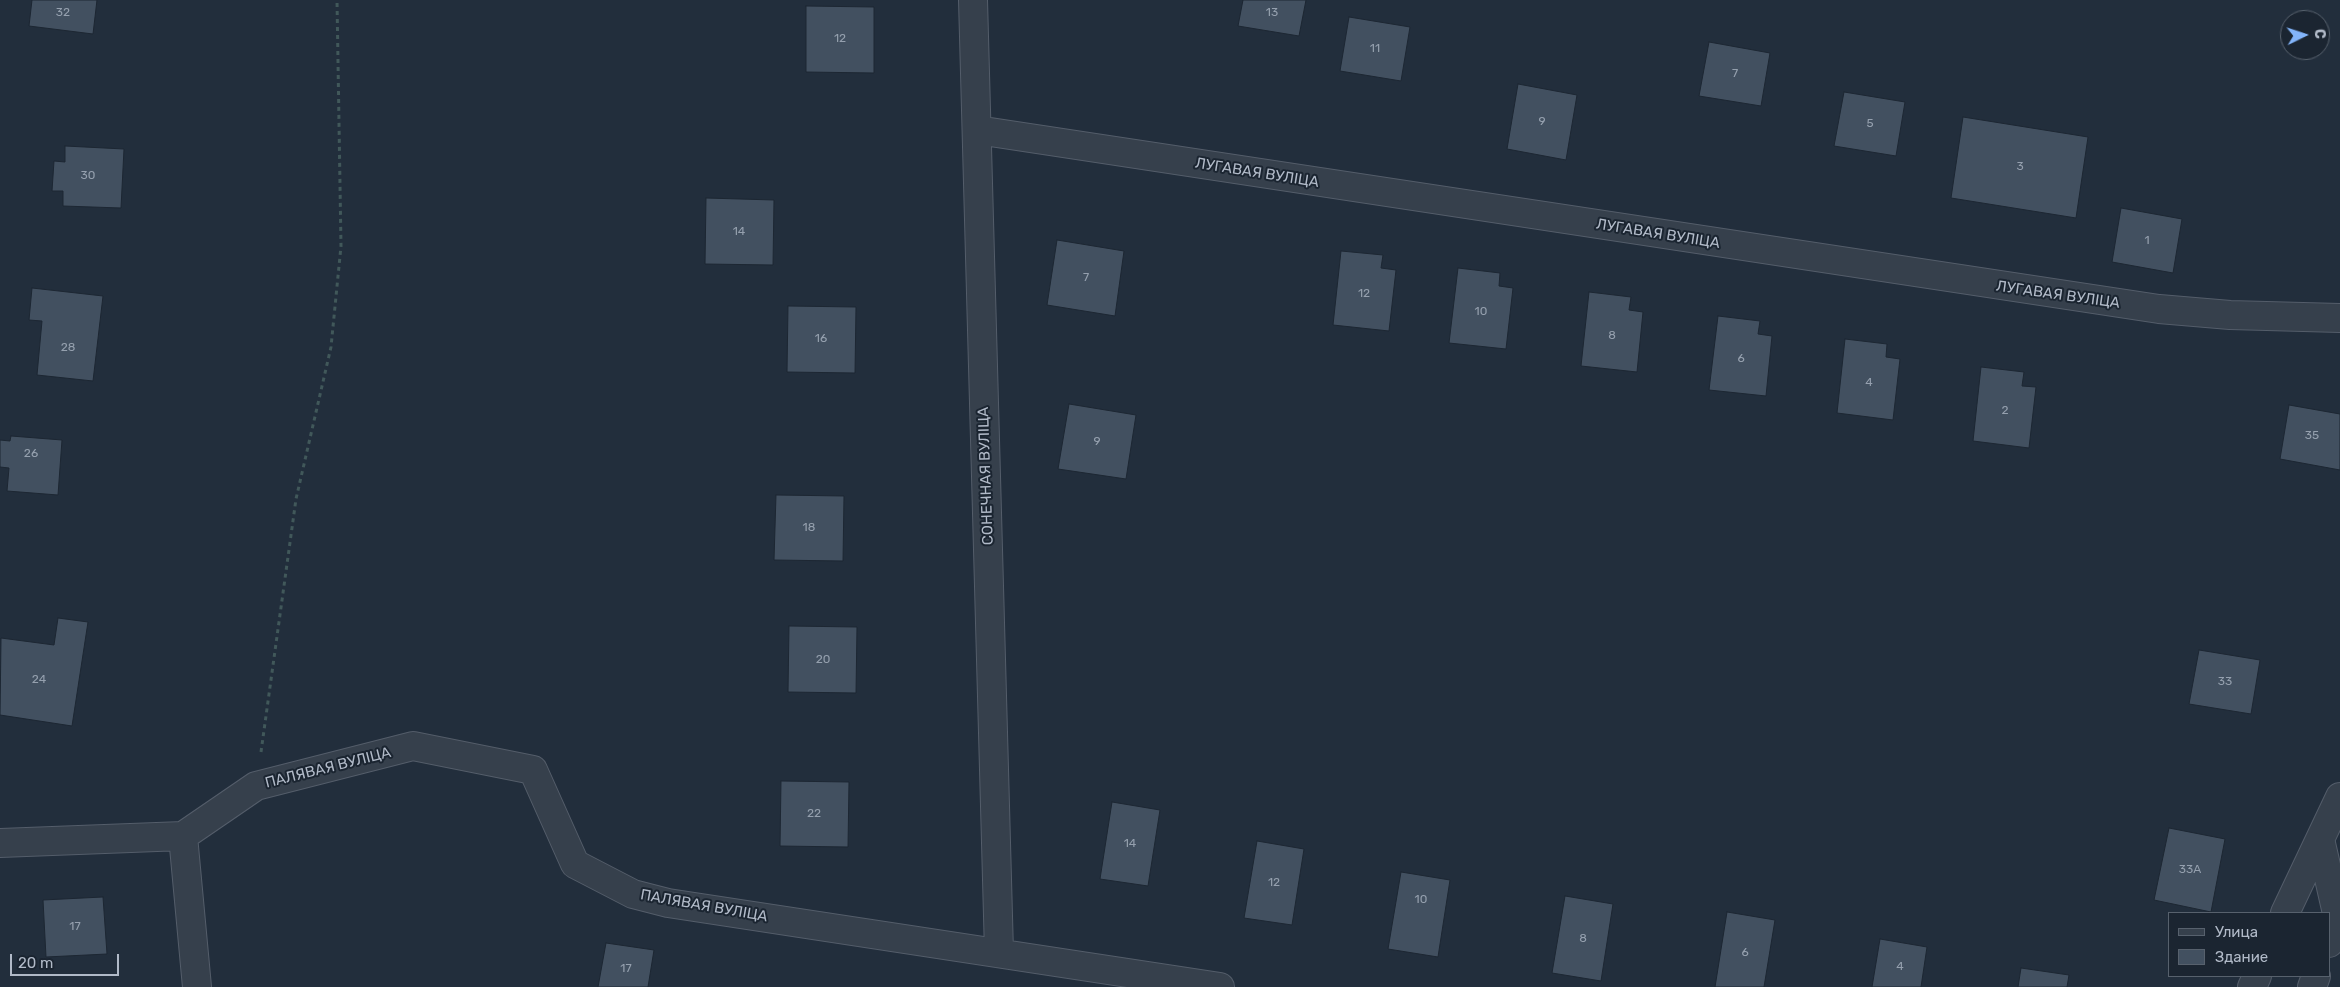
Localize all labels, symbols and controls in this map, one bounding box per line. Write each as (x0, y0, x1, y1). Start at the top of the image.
house number: 32 (56, 6, 70, 20)
house number: 13 (1266, 6, 1278, 20)
north arrow (2280, 10, 2330, 60)
text: С (2311, 28, 2328, 39)
house number: 12 (834, 32, 846, 46)
house number: 11 (1370, 42, 1380, 56)
house number: 7 (1732, 67, 1738, 81)
house number: 9 (1538, 115, 1546, 129)
house number: 5 (1866, 117, 1874, 131)
street label: ЛУГАВАЯ ВУЛІЦА (1194, 154, 1320, 192)
house number: 3 (2016, 160, 2024, 174)
house number: 30 (81, 169, 95, 183)
street label: ЛУГАВАЯ ВУЛІЦА (1595, 215, 1721, 253)
house number: 14 (733, 225, 745, 239)
house number: 1 (2144, 234, 2150, 248)
house number: 7 (1083, 271, 1089, 285)
street label: ЛУГАВАЯ ВУЛІЦА (1995, 277, 2121, 313)
house number: 12 (1358, 287, 1370, 301)
house number: 10 (1475, 305, 1487, 319)
house number: 8 (1608, 329, 1616, 343)
house number: 16 (815, 332, 827, 346)
house number: 28 (61, 341, 75, 355)
house number: 6 (1737, 352, 1745, 366)
house number: 4 (1865, 376, 1873, 390)
house number: 2 (2001, 404, 2009, 418)
street label: СОНЕЧНАЯ ВУЛІЦА (975, 407, 997, 545)
house number: 35 (2305, 429, 2319, 443)
house number: 9 (1093, 435, 1101, 449)
house number: 26 (24, 447, 38, 461)
house number: 18 (803, 521, 815, 535)
house number: 20 (816, 653, 830, 667)
house number: 24 (32, 673, 46, 687)
house number: 33 (2218, 675, 2232, 689)
street label: ПАЛЯВАЯ ВУЛІЦА (263, 744, 393, 792)
house number: 22 (807, 807, 821, 821)
house number: 14 (1124, 837, 1136, 851)
house number: 33А (2179, 863, 2201, 877)
house number: 12 (1268, 876, 1280, 890)
street label: ПАЛЯВАЯ ВУЛІЦА (639, 886, 769, 926)
house number: 10 (1415, 893, 1427, 907)
legend (2168, 912, 2330, 977)
house number: 17 (69, 920, 81, 934)
text: Улица (2215, 923, 2258, 941)
house number: 8 (1579, 932, 1587, 946)
scale bar (12, 944, 121, 976)
house number: 6 (1741, 946, 1749, 960)
text: Здание (2215, 948, 2268, 966)
text: 20 m (18, 954, 53, 972)
house number: 4 (1896, 960, 1904, 974)
house number: 17 (620, 962, 632, 976)

